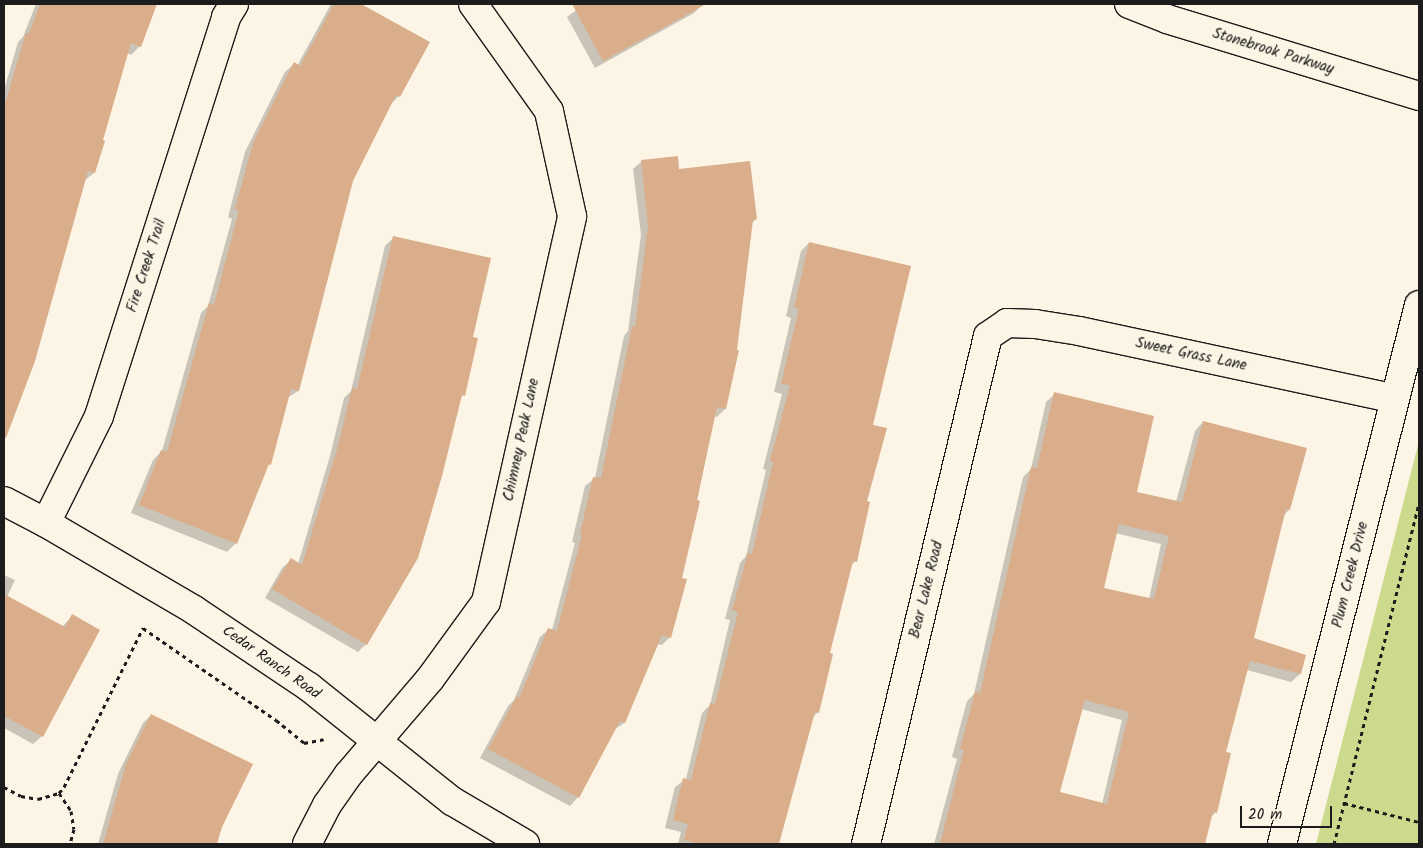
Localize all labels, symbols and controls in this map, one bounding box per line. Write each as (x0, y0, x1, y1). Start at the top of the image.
street label: Stonebrook Parkway (1210, 25, 1336, 79)
street label: Fire Creek Trail (123, 217, 171, 315)
street label: Sweet Grass Lane (1134, 334, 1248, 376)
street label: Chimney Peak Lane (500, 377, 544, 503)
street label: Plum Creek Drive (1329, 520, 1373, 630)
street label: Bear Lake Road (906, 540, 948, 640)
street label: Cedar Ranch Road (218, 622, 324, 704)
scale bar (1243, 796, 1336, 828)
text: 20 m (1248, 803, 1282, 827)

